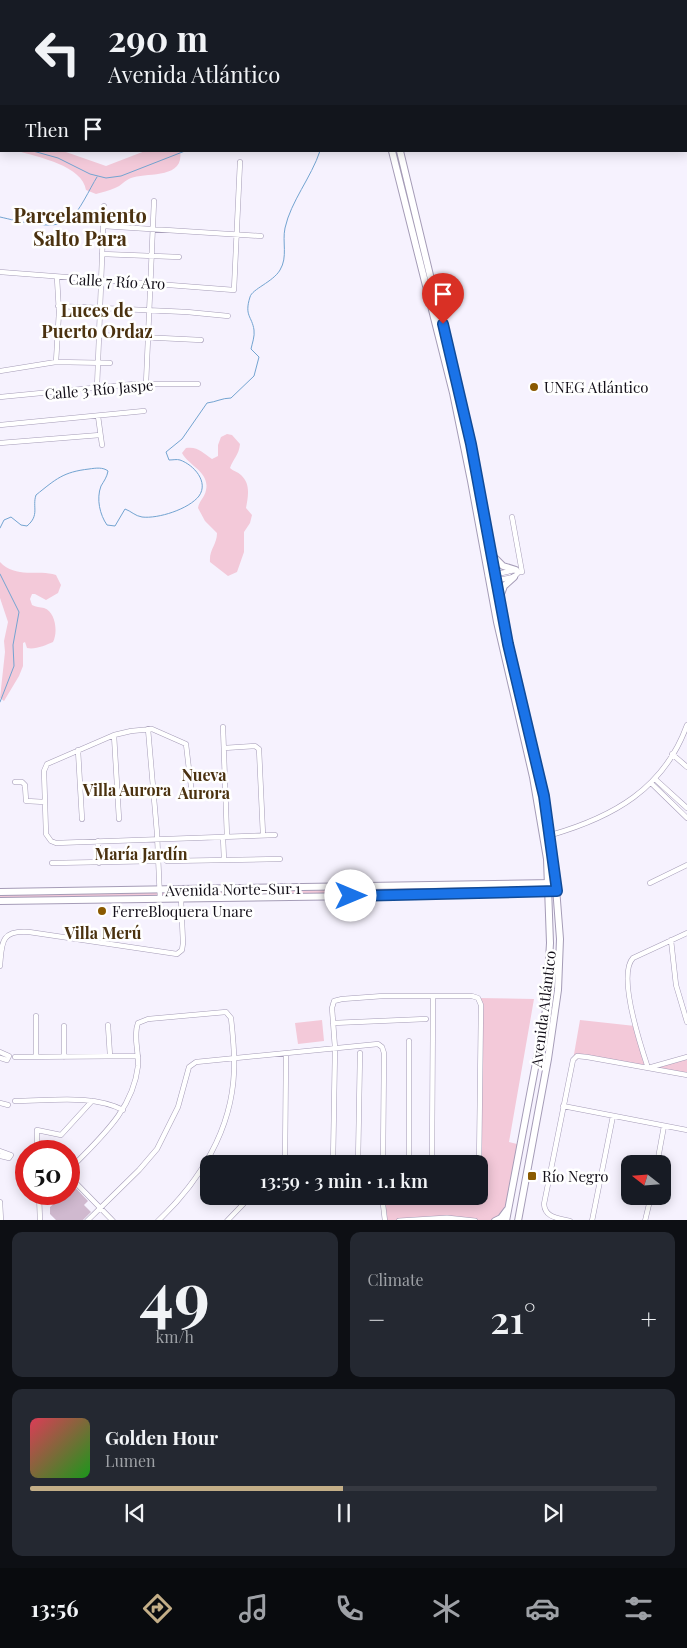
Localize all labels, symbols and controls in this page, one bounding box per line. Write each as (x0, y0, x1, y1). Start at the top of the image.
text: 290 m (108, 14, 208, 61)
icon: left (25, 20, 90, 85)
text: Avenida Atlántico (108, 59, 280, 89)
icon: arrive (79, 115, 107, 143)
text: Then (25, 116, 69, 142)
district label: Parcelamiento Salto Para (13, 201, 147, 251)
street label: Calle 7 Río Aro (68, 268, 166, 294)
pin (422, 273, 464, 324)
icon: arrive (429, 280, 457, 308)
district label: Luces de Puerto Ordaz (41, 298, 153, 343)
street label: Calle 3 Río Jaspe (44, 374, 154, 404)
place label: UNEG Atlántico (544, 377, 648, 397)
marker: UNEG Atlántico (528, 381, 540, 393)
district label: Nueva Aurora (177, 764, 231, 803)
district label: Villa Aurora (82, 779, 172, 800)
district label: María Jardín (95, 843, 188, 864)
position arrow (324, 869, 376, 921)
street label: Avenida Norte-Sur 1 (164, 878, 301, 900)
place label: FerreBloquera Unare (112, 901, 253, 921)
marker: FerreBloquera Unare (96, 905, 108, 917)
district label: Villa Merú (64, 922, 142, 943)
street label: Avenida Atlántico (526, 949, 560, 1070)
speed limit sign: 50 (15, 1140, 80, 1205)
north arrow (621, 1155, 671, 1205)
map controls (621, 1155, 671, 1205)
place label: Río Negro (542, 1166, 609, 1186)
text: 13:59 · 3 min · 1.1 km (260, 1167, 428, 1193)
marker: Río Negro (526, 1170, 538, 1182)
text: 49 (140, 1250, 210, 1336)
text: Climate (368, 1269, 424, 1290)
text: 21° (490, 1293, 536, 1344)
text: − (368, 1300, 386, 1337)
text: + (641, 1300, 657, 1337)
text: km/h (156, 1326, 194, 1347)
text: Golden Hour (105, 1424, 218, 1450)
text: Lumen (105, 1450, 156, 1471)
icon: previous (121, 1499, 149, 1527)
icon: pause (330, 1499, 358, 1527)
icon: next (539, 1499, 567, 1527)
icon: directions (140, 1591, 175, 1626)
icon: music (236, 1591, 271, 1626)
icon: phone (332, 1591, 367, 1626)
icon: climate (429, 1591, 464, 1626)
icon: car (525, 1591, 560, 1626)
icon: filters (621, 1591, 656, 1626)
text: 13:56 (31, 1593, 78, 1623)

